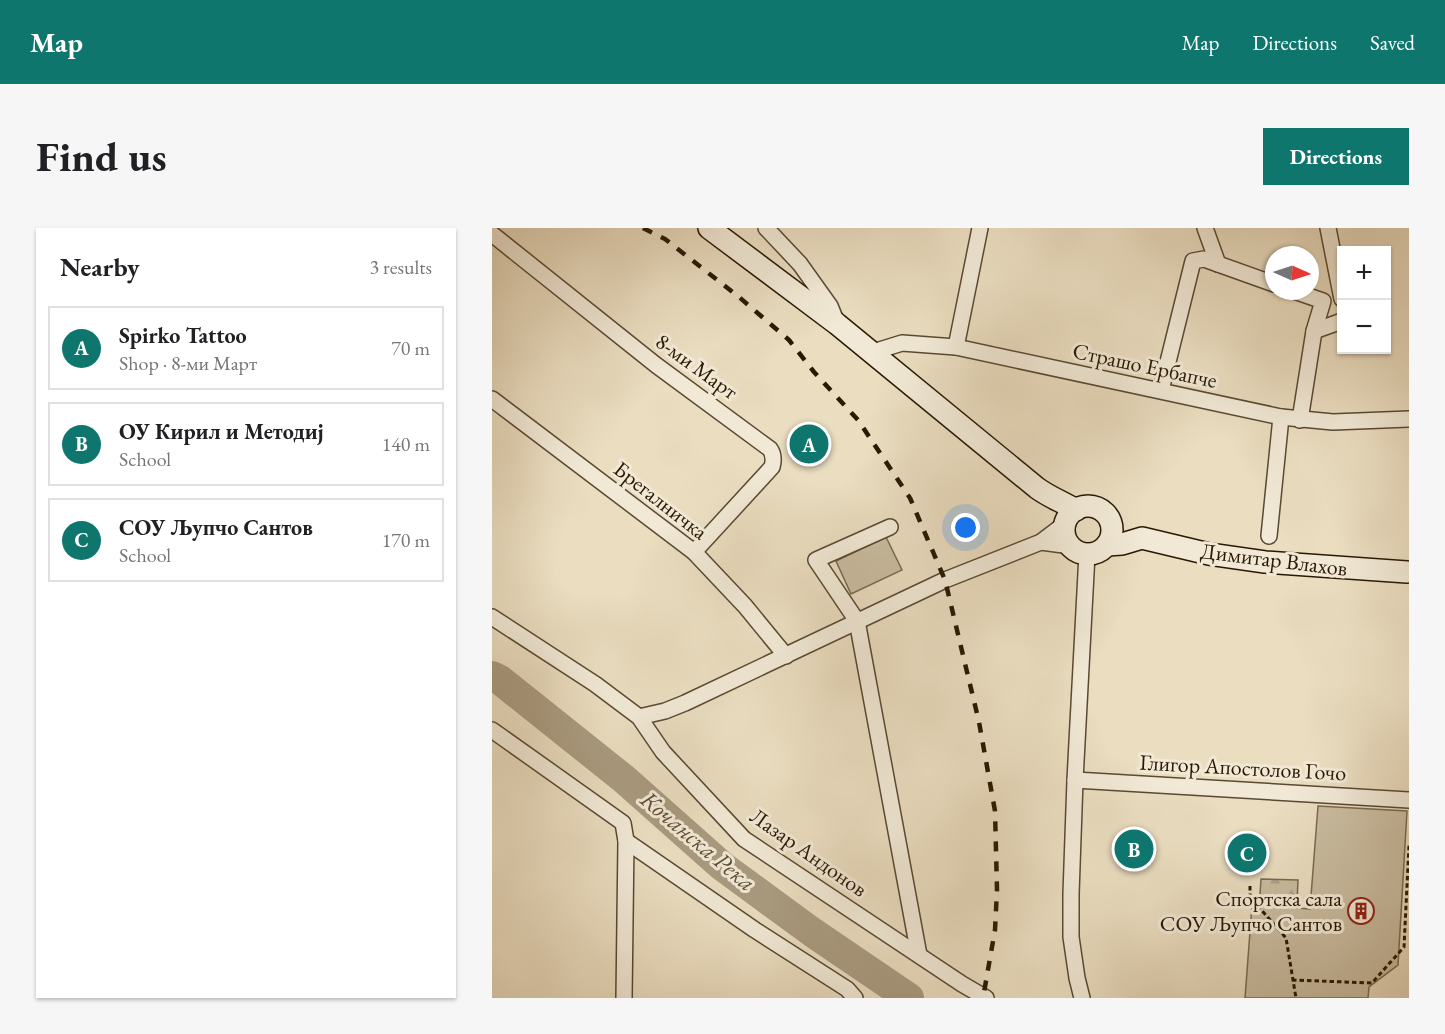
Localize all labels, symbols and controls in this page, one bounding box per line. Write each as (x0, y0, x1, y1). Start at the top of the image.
text: Map (30, 24, 83, 60)
text: Map (1182, 29, 1219, 56)
text: Directions (1252, 29, 1337, 56)
text: Saved (1370, 29, 1415, 56)
button: Directions (1263, 128, 1409, 185)
text: Find us (36, 129, 167, 184)
north arrow (1265, 246, 1319, 300)
map controls (1337, 246, 1391, 354)
button: + (1337, 246, 1391, 300)
text: Nearby (60, 250, 140, 284)
text: 3 results (369, 254, 432, 280)
button: − (1337, 300, 1391, 354)
text: Spirko Tattoo (119, 321, 247, 350)
street label: 8-ми Март (650, 327, 744, 406)
text: A (74, 335, 89, 361)
text: 70 m (391, 335, 430, 361)
street label: Страшо Ербапче (1070, 336, 1220, 395)
text: Shop · 8-ми Март (119, 350, 257, 376)
text: ОУ Кирил и Методиј (119, 417, 324, 446)
pin: A (790, 422, 828, 466)
text: B (75, 431, 88, 457)
text: 140 m (382, 431, 430, 457)
text: School (119, 446, 171, 472)
street label: Брегалничка (608, 455, 714, 546)
text: СОУ Љупчо Сантов (119, 513, 313, 542)
your location (951, 513, 980, 542)
text: C (74, 527, 89, 553)
text: 170 m (382, 527, 430, 553)
street label: Димитар Влахов (1199, 536, 1349, 583)
text: School (119, 542, 171, 568)
street label: Глигор Апостолов Гочо (1139, 748, 1347, 787)
water label: Кочанска Река (634, 783, 762, 898)
street label: Лазар Андонов (745, 801, 873, 903)
pin: B (1114, 826, 1154, 872)
pin: C (1228, 830, 1266, 876)
place label: Спортска сала СОУ Љупчо Сантов (1160, 884, 1342, 938)
building icon: Спортска сала СОУ Љупчо Сантов (1346, 896, 1376, 926)

